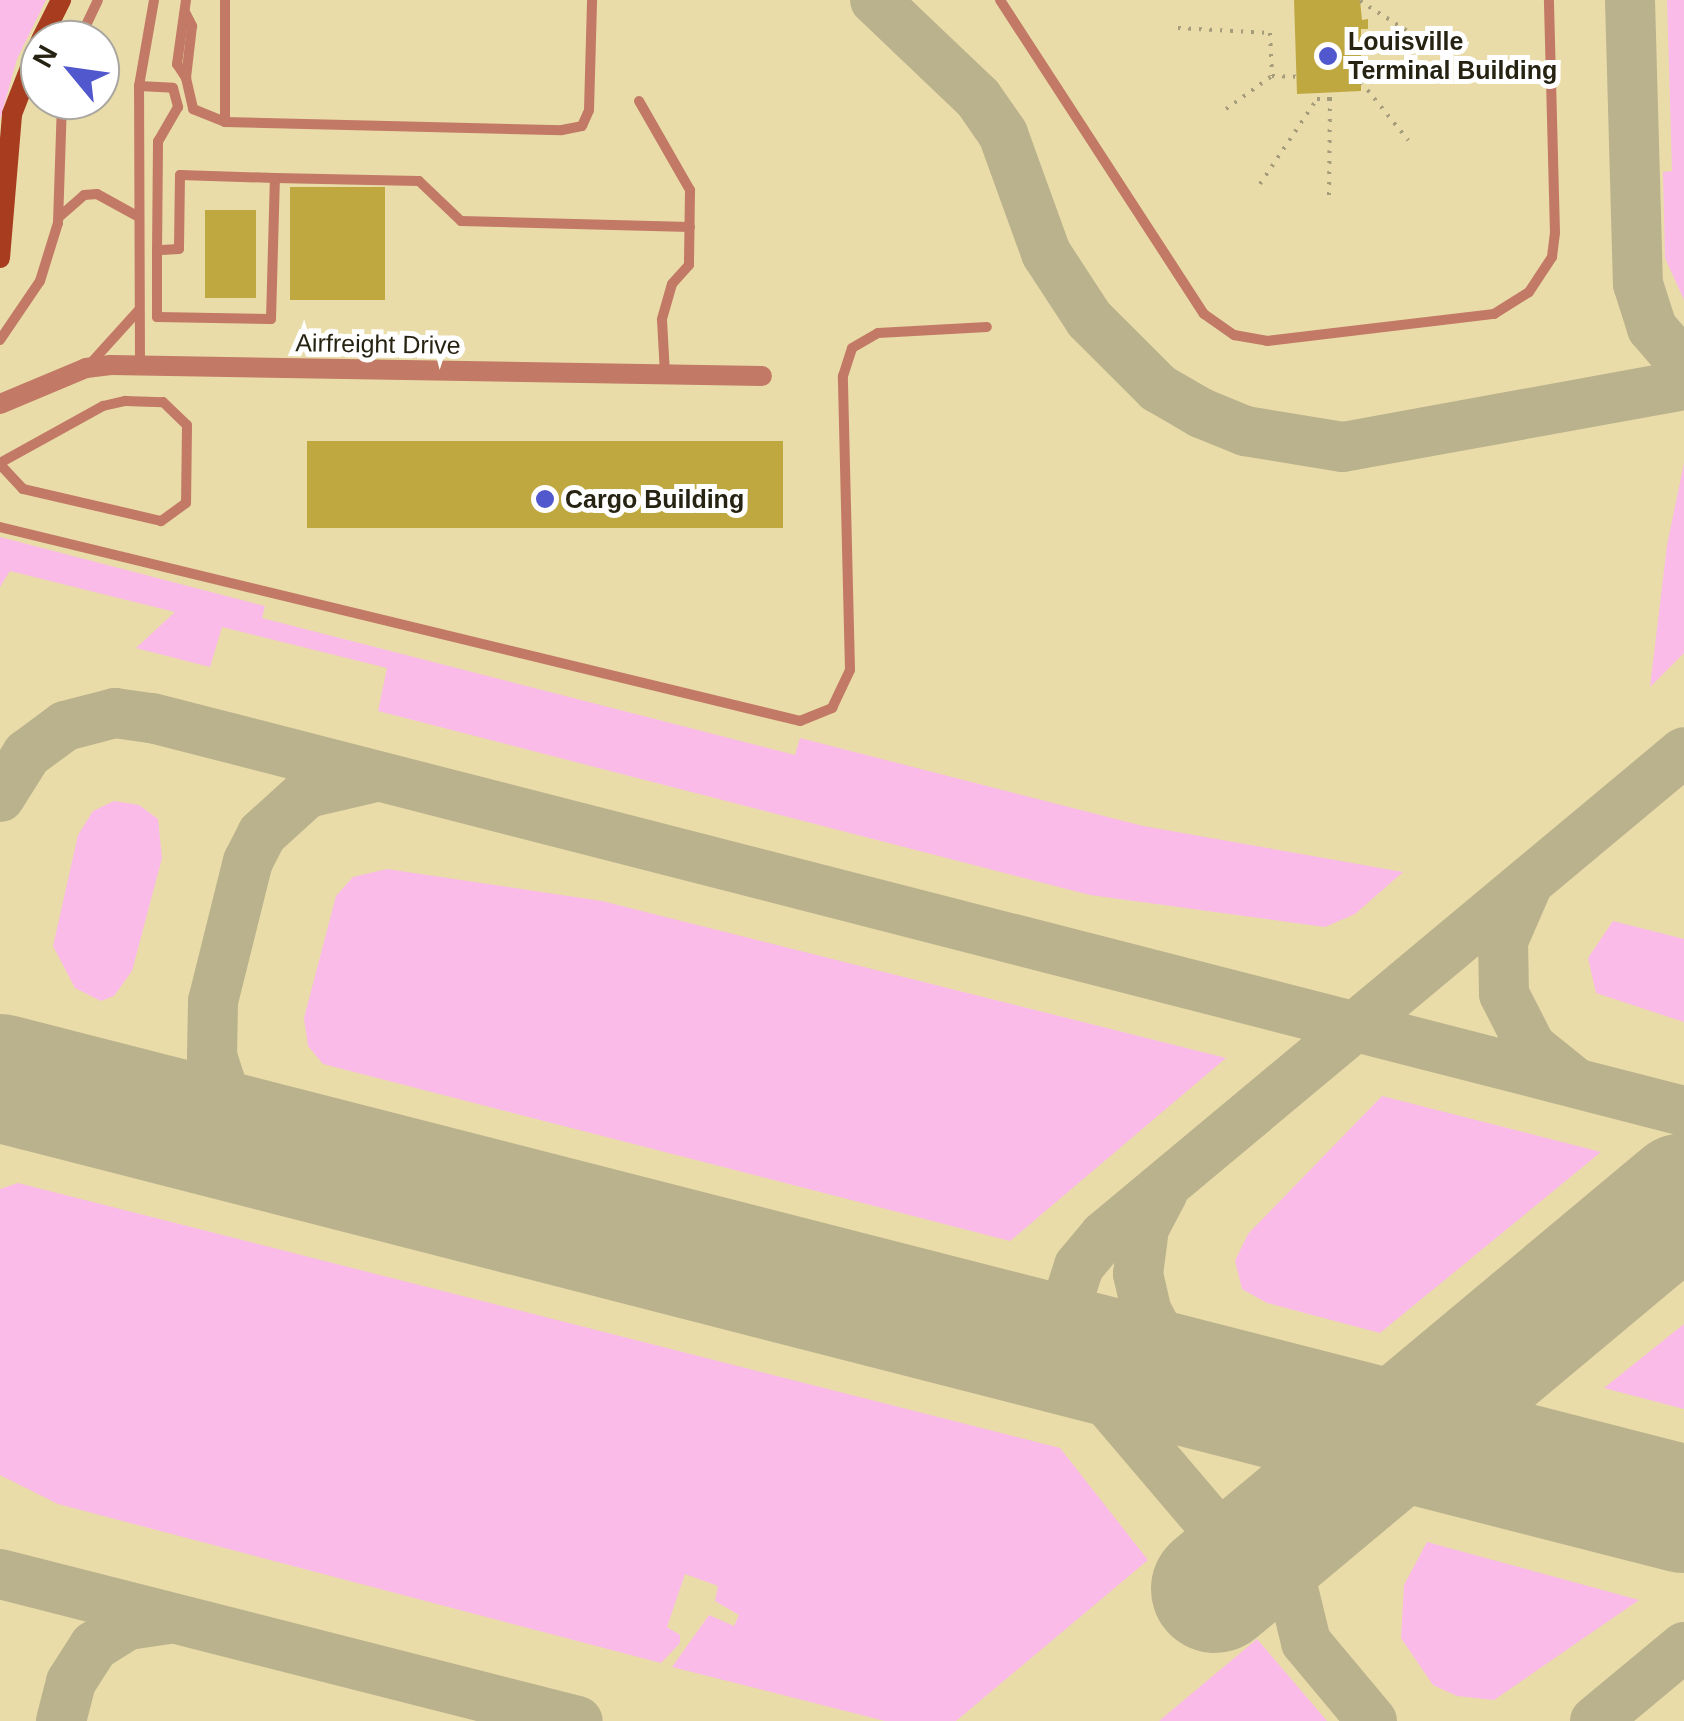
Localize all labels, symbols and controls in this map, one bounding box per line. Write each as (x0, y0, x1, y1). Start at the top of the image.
north arrow (20, 20, 120, 120)
place label: Louisville Terminal Building (1348, 27, 1557, 86)
text: N (27, 40, 64, 73)
marker: Louisville Terminal Building (1317, 45, 1339, 67)
street label: Airfreight Drive (295, 328, 461, 360)
place label: Cargo Building (565, 484, 744, 514)
marker: Cargo Building (534, 488, 556, 510)

